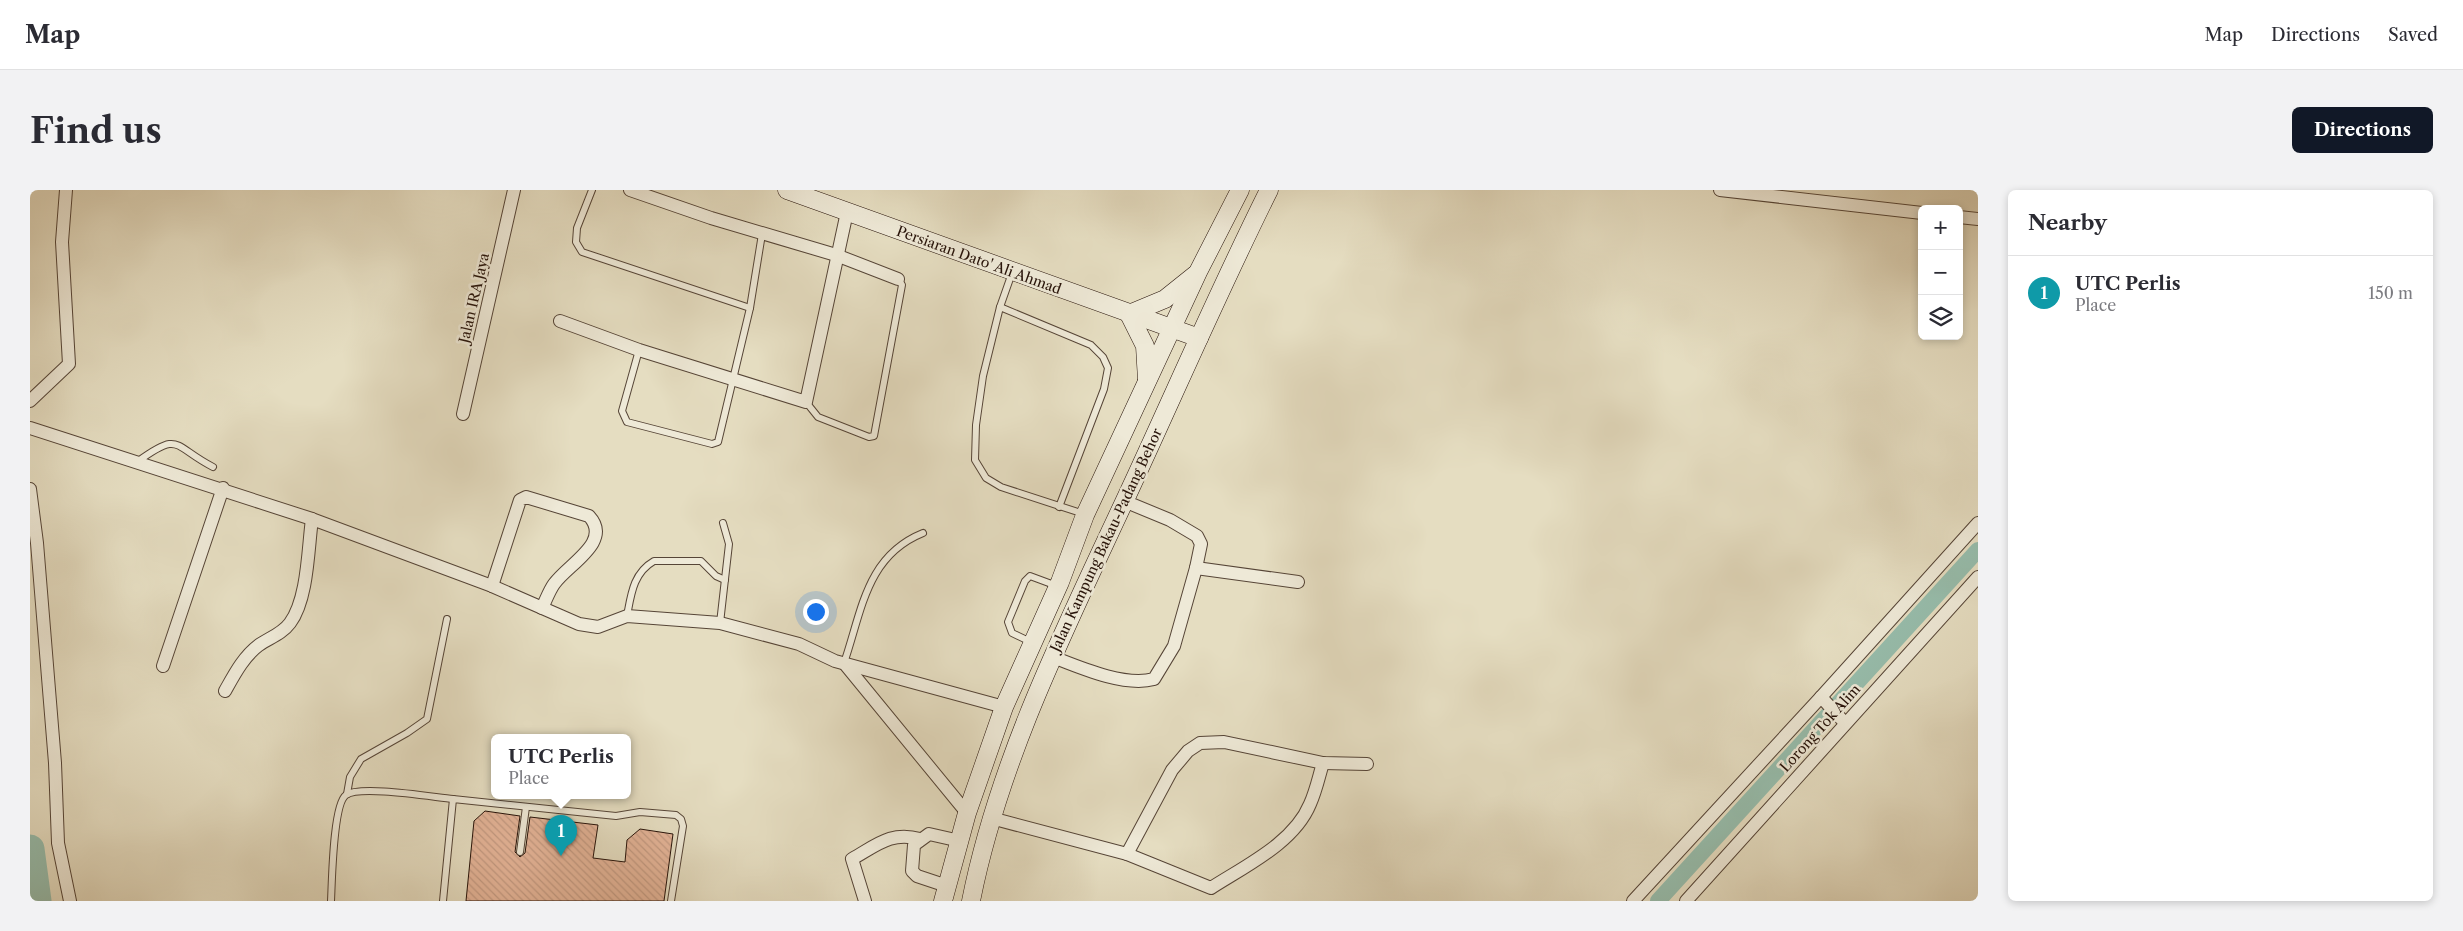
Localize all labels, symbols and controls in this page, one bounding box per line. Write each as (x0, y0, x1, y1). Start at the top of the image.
text: Map (25, 20, 80, 49)
text: Map (2204, 24, 2243, 46)
text: Directions (2271, 24, 2360, 46)
text: Saved (2388, 24, 2438, 46)
button: Directions (2292, 107, 2433, 153)
text: Find us (30, 109, 162, 152)
map controls (1918, 205, 1963, 340)
button: + (1918, 205, 1963, 250)
text: Nearby (2028, 210, 2107, 235)
street label: Persiaran Dato' Ali Ahmad (894, 222, 1064, 298)
button: − (1918, 250, 1963, 295)
street label: Jalan IRA Jaya (454, 251, 493, 347)
text: UTC Perlis (2075, 272, 2181, 295)
text: 1 (2040, 283, 2048, 303)
text: 150 m (2368, 283, 2413, 303)
button: layers (1918, 295, 1963, 340)
text: Place (2075, 295, 2116, 315)
street label: Jalan Kampung Bakau-Padang Behor (1045, 425, 1166, 657)
your location (803, 599, 829, 625)
street label: Lorong Tok Alim (1776, 680, 1864, 776)
popup (491, 734, 631, 799)
text: UTC Perlis (508, 745, 614, 768)
text: Place (508, 768, 549, 788)
pin: 1 (545, 815, 577, 856)

